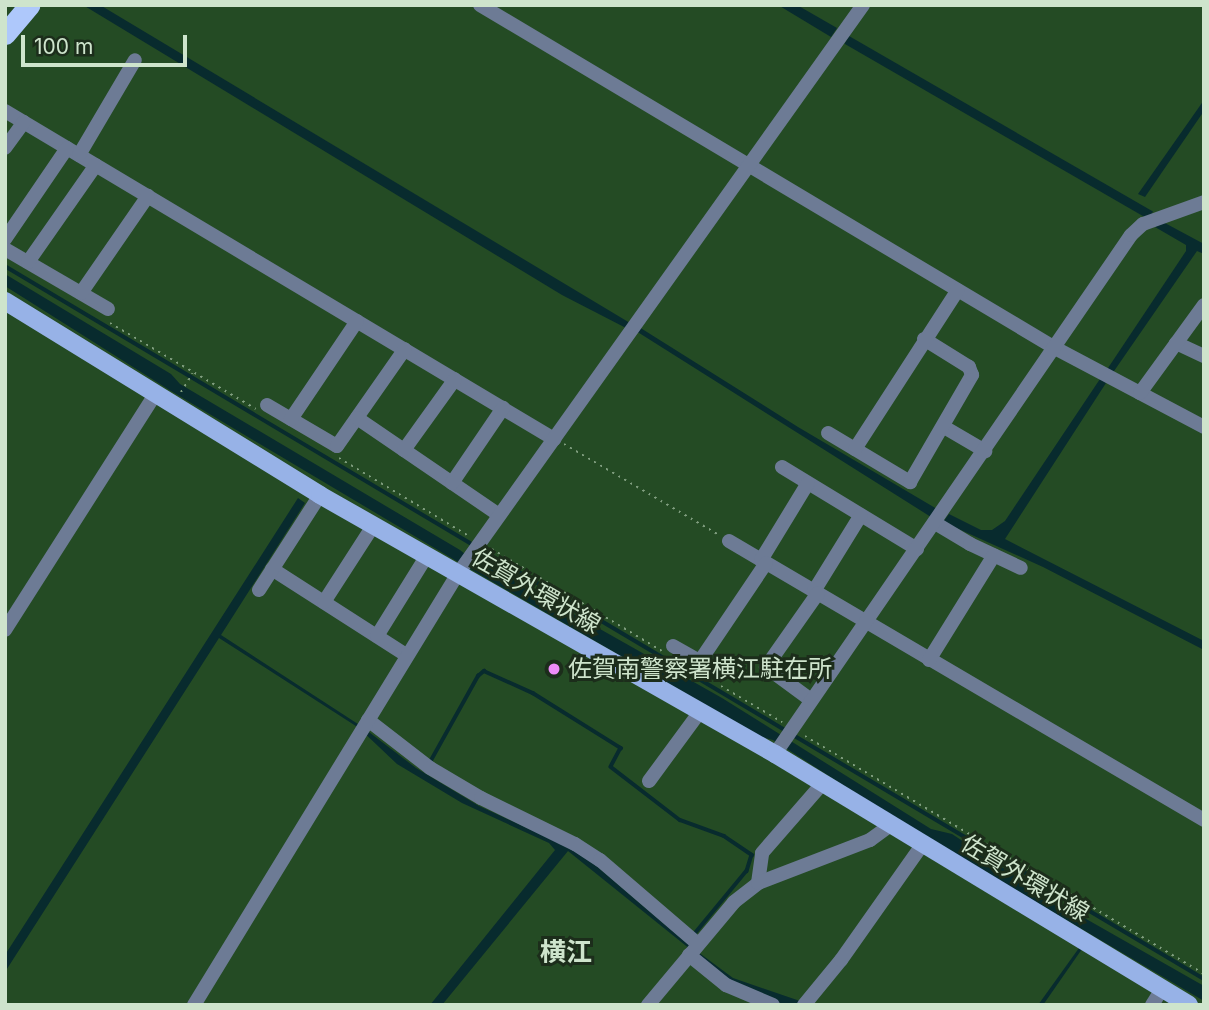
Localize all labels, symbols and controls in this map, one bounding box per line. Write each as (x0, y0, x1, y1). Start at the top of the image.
scale bar (24, 21, 191, 65)
text: 100 m (34, 34, 93, 59)
street label: 佐賀外環状線 (466, 543, 606, 639)
place label: 佐賀南警察署横江駐在所 (568, 655, 832, 683)
marker: 佐賀南警察署横江駐在所 (546, 661, 562, 677)
street label: 佐賀外環状線 (956, 829, 1094, 927)
district label: 横江 (540, 936, 592, 968)

